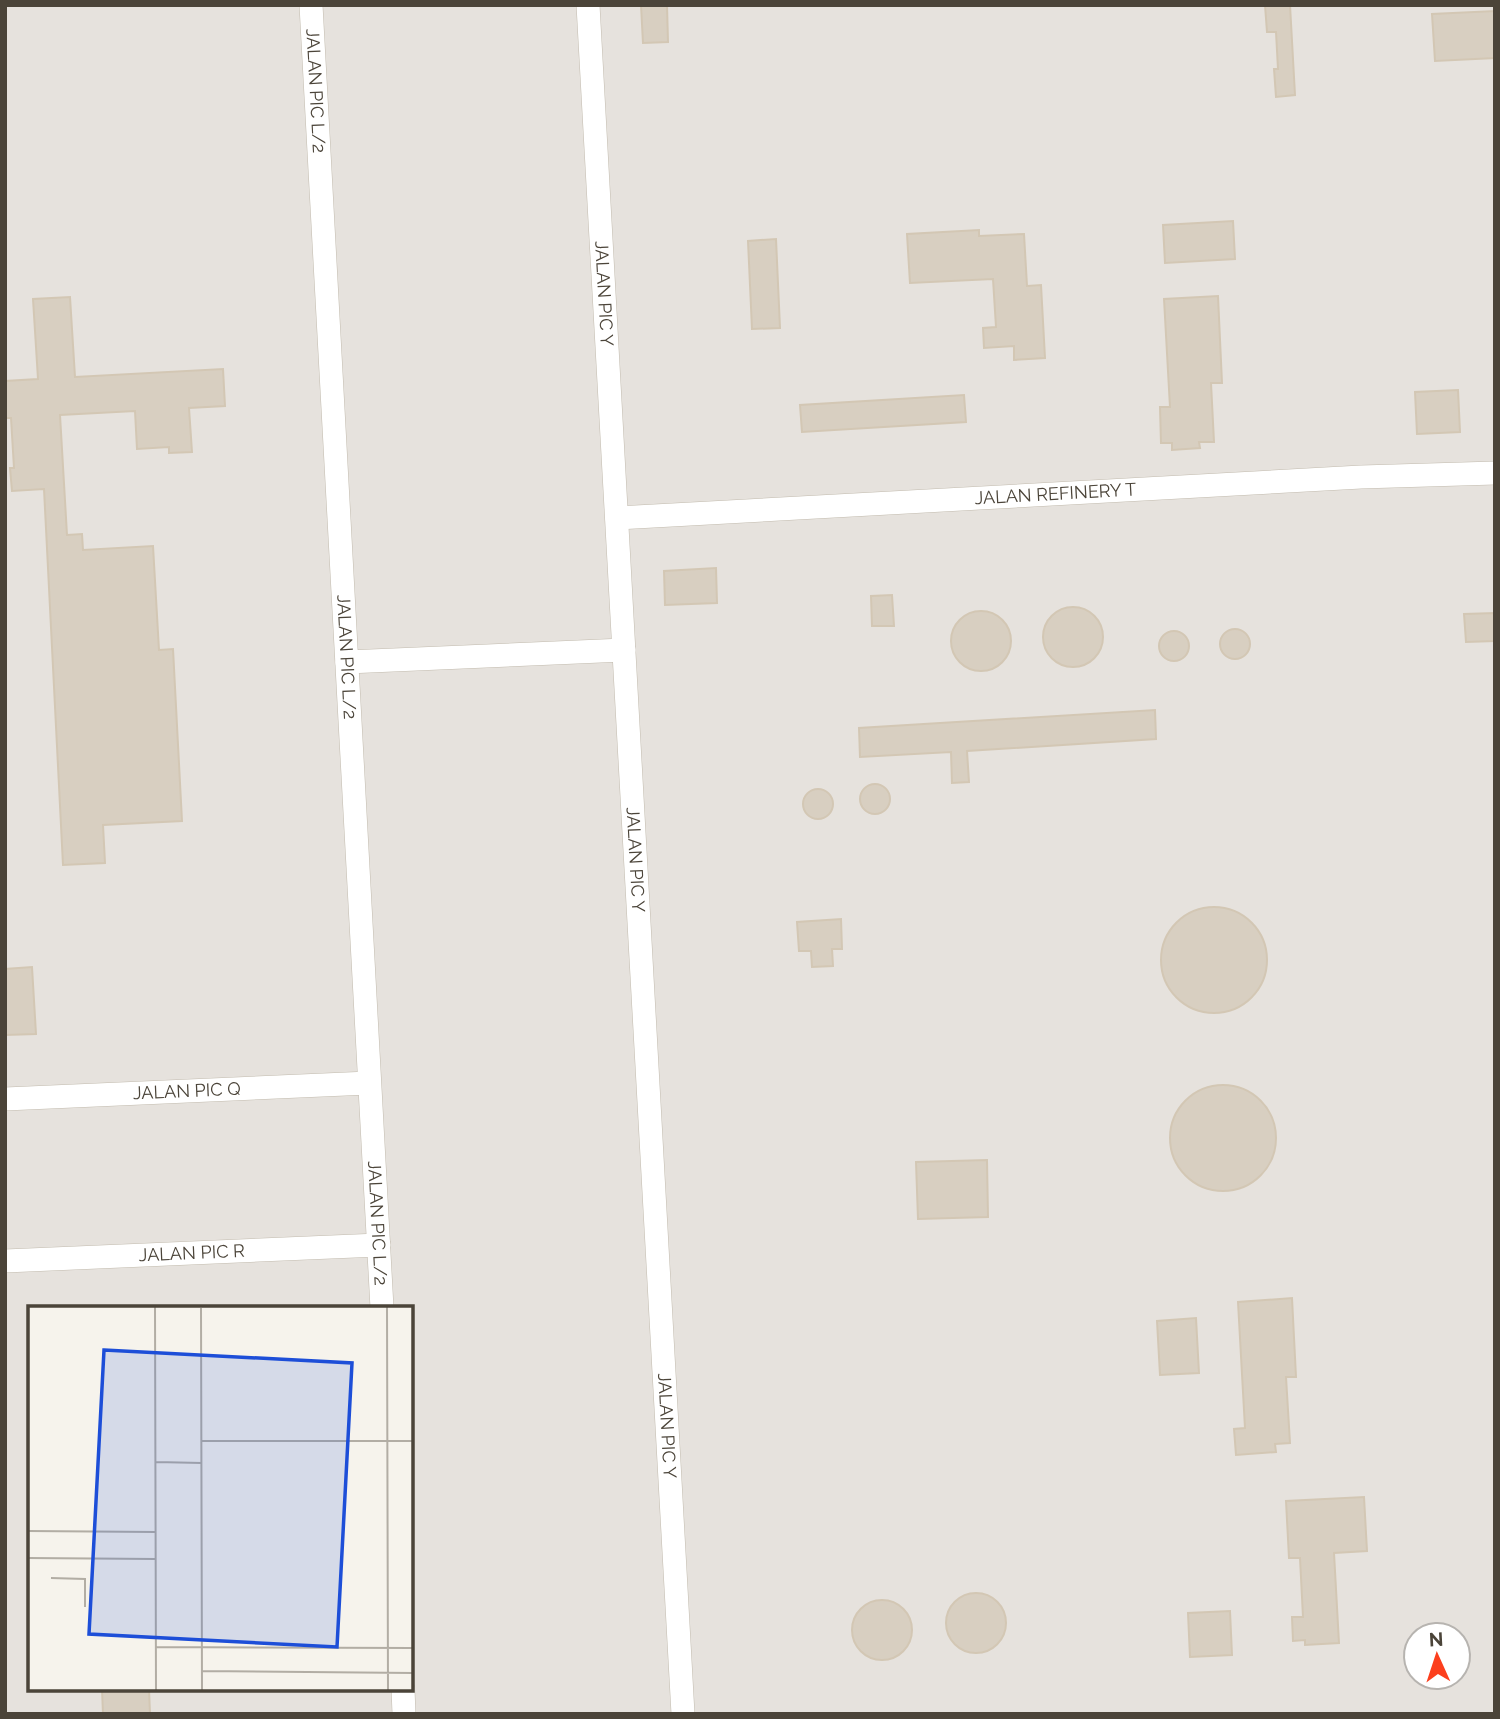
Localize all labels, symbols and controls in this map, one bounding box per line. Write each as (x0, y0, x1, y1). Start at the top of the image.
street label: JALAN PIC L/2 (302, 28, 330, 154)
street label: JALAN PIC Y (591, 240, 618, 347)
street label: JALAN REFINERY T (974, 478, 1137, 508)
street label: JALAN PIC L/2 (333, 594, 361, 720)
street label: JALAN PIC Y (623, 806, 649, 913)
street label: JALAN PIC Q (132, 1078, 241, 1103)
street label: JALAN PIC L/2 (364, 1160, 392, 1286)
street label: JALAN PIC R (138, 1240, 245, 1265)
inset map (28, 1306, 413, 1691)
street label: JALAN PIC Y (654, 1373, 681, 1479)
north arrow (1402, 1621, 1472, 1691)
text: N (1428, 1628, 1444, 1650)

